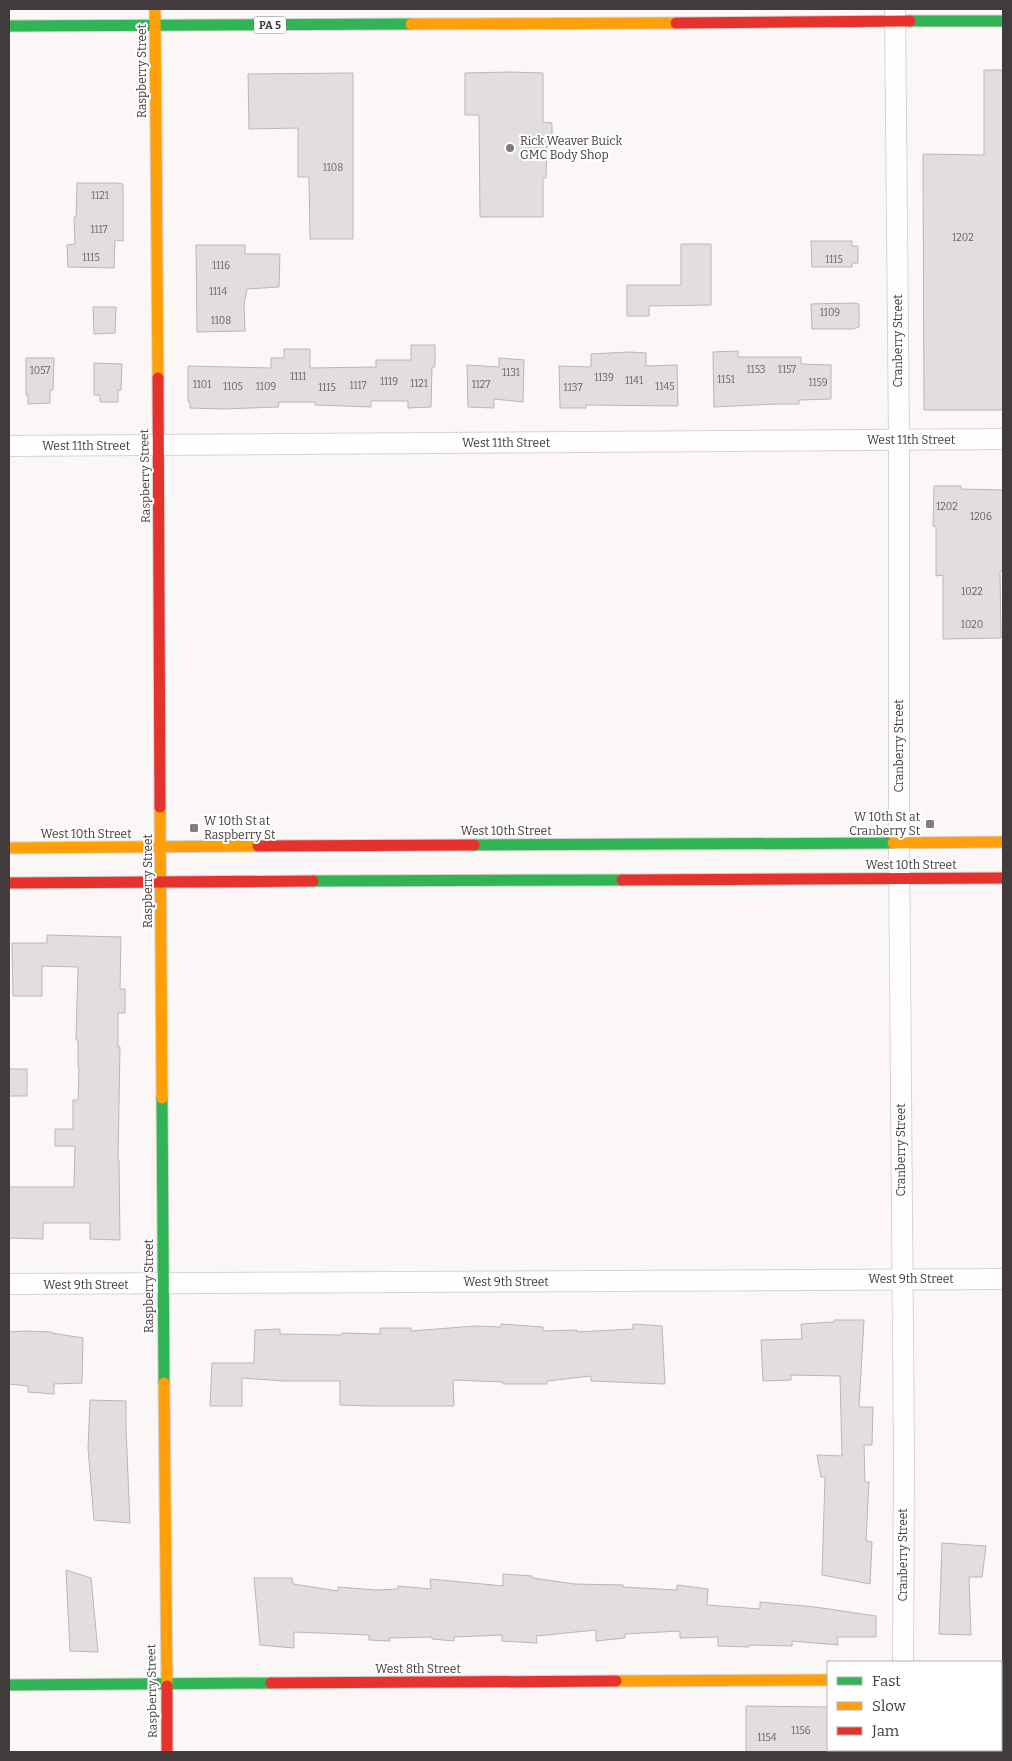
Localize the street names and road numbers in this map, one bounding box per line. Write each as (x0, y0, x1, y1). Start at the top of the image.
road number: PA 5 (254, 16, 286, 34)
street label: Raspberry Street (135, 23, 149, 118)
street label: Cranberry Street (891, 294, 905, 388)
street label: Raspberry Street (137, 428, 153, 523)
street label: West 11th Street (867, 433, 956, 447)
street label: West 11th Street (462, 436, 551, 450)
street label: West 11th Street (42, 439, 131, 453)
street label: Cranberry Street (892, 699, 906, 793)
street label: West 10th Street (461, 824, 552, 838)
street label: West 10th Street (41, 827, 132, 841)
street label: Raspberry Street (141, 833, 155, 928)
street label: West 10th Street (866, 858, 957, 872)
street label: Cranberry Street (894, 1103, 908, 1197)
street label: Raspberry Street (142, 1238, 156, 1333)
street label: West 9th Street (868, 1272, 954, 1286)
street label: West 9th Street (463, 1275, 549, 1289)
street label: West 9th Street (43, 1278, 129, 1292)
street label: Cranberry Street (896, 1508, 910, 1602)
street label: Raspberry Street (144, 1643, 160, 1738)
street label: West 8th Street (375, 1662, 461, 1676)

